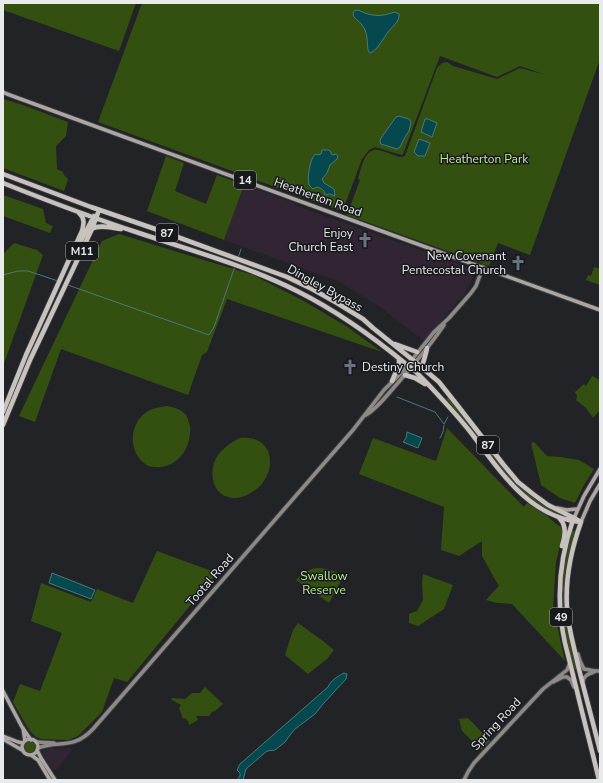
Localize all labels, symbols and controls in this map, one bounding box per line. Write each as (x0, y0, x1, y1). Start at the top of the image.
park label: Heatherton Park (440, 151, 529, 167)
road number: 14 (234, 171, 256, 189)
street label: Heatherton Road (272, 174, 364, 220)
road number: 87 (156, 224, 178, 242)
place label: Enjoy Church East (289, 225, 354, 255)
church icon: Enjoy Church East (356, 231, 374, 249)
road number: M11 (66, 242, 98, 260)
place label: New Covenant Pentecostal Church (402, 248, 507, 278)
church icon: New Covenant Pentecostal Church (509, 254, 527, 272)
street label: Dingley Bypass (284, 261, 366, 315)
church icon: Destiny Church (341, 358, 359, 376)
place label: Destiny Church (362, 359, 444, 375)
road number: 87 (477, 436, 499, 454)
street label: Tootal Road (183, 550, 237, 610)
park label: Swallow Reserve (300, 568, 348, 598)
road number: 49 (550, 608, 572, 626)
street label: Spring Road (468, 694, 524, 754)

